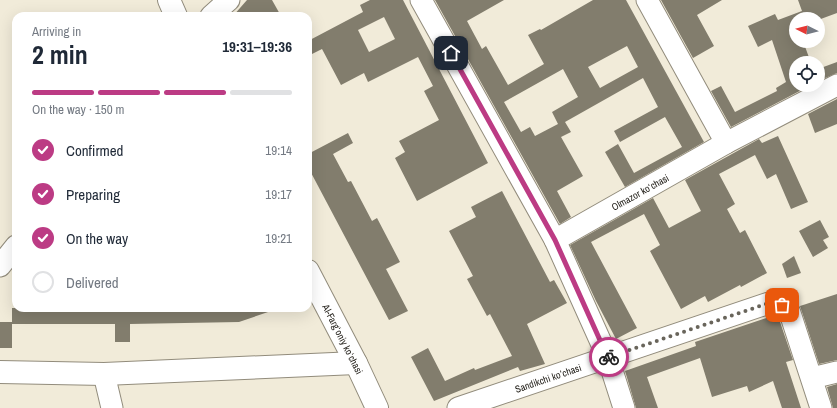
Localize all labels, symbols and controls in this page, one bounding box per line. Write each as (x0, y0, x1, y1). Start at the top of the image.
north arrow (789, 12, 825, 48)
map controls (789, 12, 825, 92)
text: Arriving in (32, 23, 81, 40)
text: 19:31–19:36 (222, 36, 292, 57)
pin (434, 36, 468, 70)
text: 2 min (32, 37, 88, 72)
icon: home (440, 42, 462, 64)
button: locate (789, 56, 825, 92)
text: On the way · 150 m (32, 101, 124, 118)
icon: check (32, 139, 54, 161)
text: Confirmed (66, 140, 123, 161)
text: 19:14 (265, 142, 292, 159)
street label: Olmazor koʻchasi (609, 171, 671, 214)
icon: check (32, 183, 54, 205)
text: Preparing (66, 184, 120, 205)
text: 19:17 (265, 186, 292, 203)
icon: check (32, 227, 54, 249)
text: On the way (66, 228, 128, 249)
text: 19:21 (265, 230, 292, 247)
text: Delivered (66, 272, 119, 293)
pin (765, 288, 799, 322)
icon: bag (771, 294, 793, 316)
street label: Al-Fargʻoniy koʻchasi (319, 301, 366, 376)
courier (589, 337, 629, 377)
icon: bike (598, 346, 620, 368)
street label: Sandikchi koʻchasi (513, 361, 583, 396)

